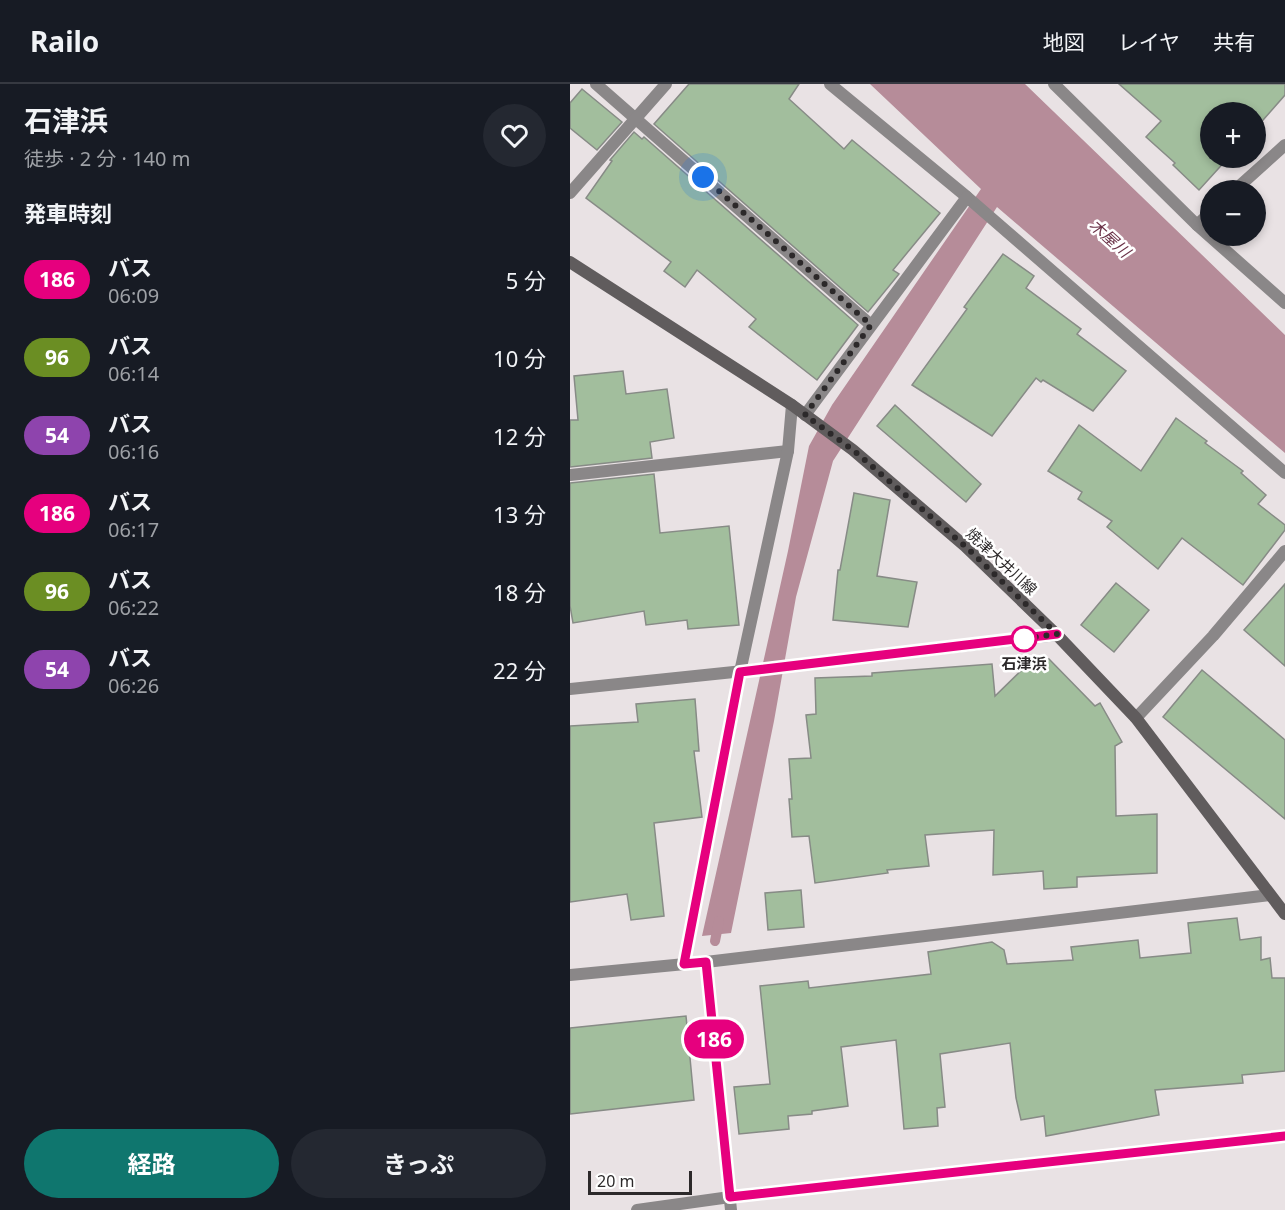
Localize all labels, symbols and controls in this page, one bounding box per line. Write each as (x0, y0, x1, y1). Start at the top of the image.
text: Railo (30, 22, 99, 60)
text: 地図 (1043, 28, 1085, 56)
text: レイヤ (1118, 28, 1180, 56)
text: 共有 (1213, 28, 1255, 56)
text: 石津浜 (24, 101, 108, 139)
map controls (1200, 102, 1266, 246)
button: + (1200, 102, 1266, 168)
button: heart (483, 104, 546, 167)
text: 徒歩 · 2 分 · 140 m (24, 145, 190, 172)
your location (688, 162, 718, 192)
button: − (1200, 180, 1266, 246)
text: 発車時刻 (24, 198, 112, 228)
water label: 木屋川 (1085, 214, 1137, 264)
text: バス (108, 252, 152, 282)
text: 186 (39, 265, 75, 293)
text: 5 分 (506, 265, 546, 295)
text: 06:09 (108, 282, 159, 309)
text: バス (108, 330, 152, 360)
text: 96 (45, 343, 69, 371)
text: 10 分 (493, 343, 546, 373)
text: 06:14 (108, 360, 159, 387)
text: バス (108, 408, 152, 438)
text: 54 (45, 421, 69, 449)
text: 12 分 (493, 421, 546, 451)
text: 06:16 (108, 438, 159, 465)
text: バス (108, 486, 152, 516)
text: 186 (39, 499, 75, 527)
text: 13 分 (493, 499, 546, 529)
text: 06:17 (108, 516, 159, 543)
street label: 焼津大井川線 (962, 523, 1042, 599)
text: バス (108, 564, 152, 594)
text: 96 (45, 577, 69, 605)
text: 18 分 (493, 577, 546, 607)
text: 06:22 (108, 594, 159, 621)
marker: 石津浜 (1011, 626, 1037, 652)
text: バス (108, 642, 152, 672)
place label: 石津浜 (1001, 653, 1047, 673)
text: 54 (45, 655, 69, 683)
text: 22 分 (493, 655, 546, 685)
text: 06:26 (108, 672, 159, 699)
line badge: 186 (680, 1020, 748, 1058)
text: 186 (696, 1025, 732, 1053)
button: 経路 (24, 1129, 279, 1198)
button: きっぷ (291, 1129, 546, 1198)
scale bar (588, 1168, 692, 1196)
text: 20 m (597, 1170, 634, 1192)

